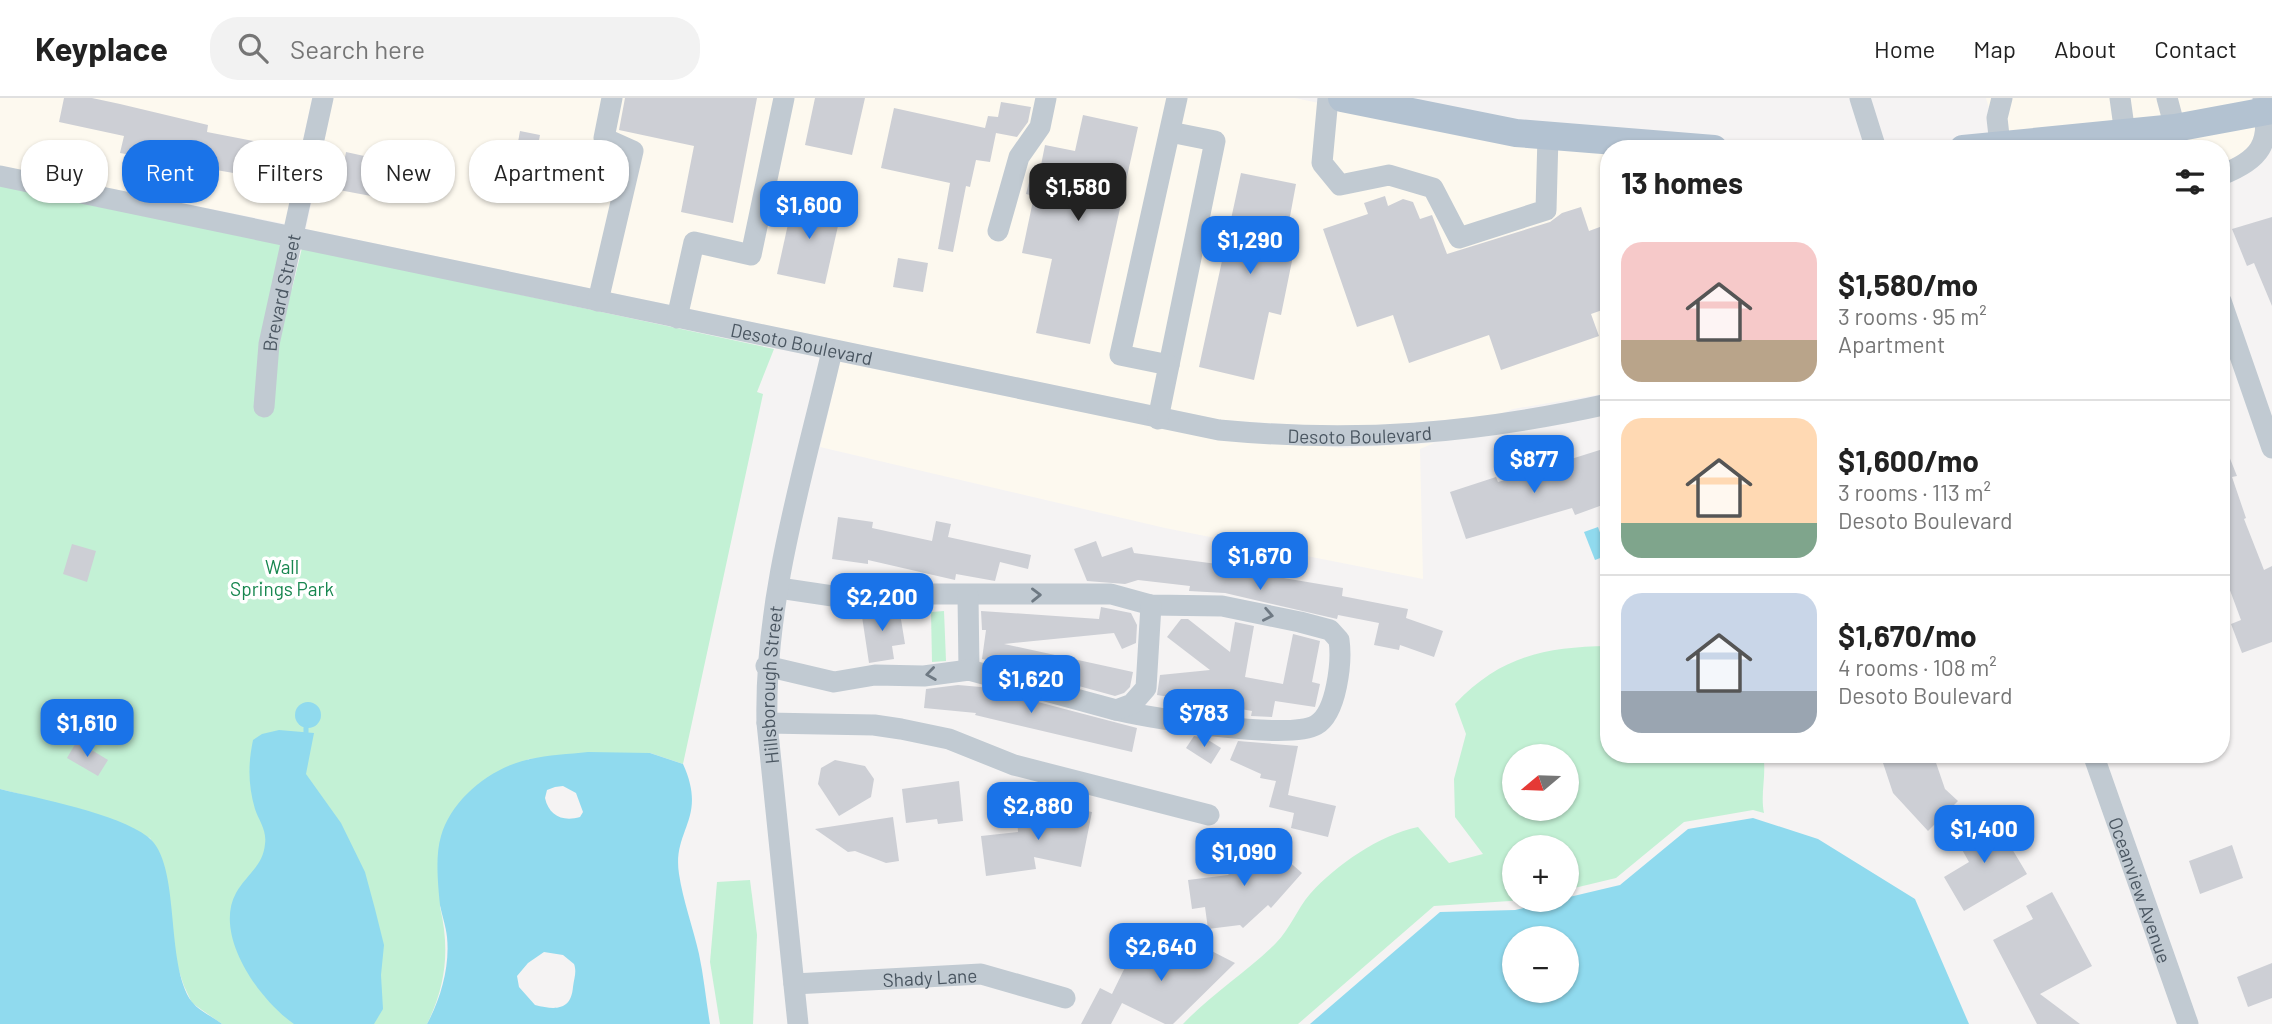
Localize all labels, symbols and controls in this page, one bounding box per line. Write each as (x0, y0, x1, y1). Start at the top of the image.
search box (210, 17, 700, 80)
text: Keyplace (35, 28, 168, 68)
icon: search (234, 29, 272, 67)
text: Search here (290, 33, 425, 64)
text: Home (1874, 34, 1935, 63)
text: Map (1973, 34, 2016, 63)
text: About (2054, 34, 2116, 63)
text: Contact (2154, 34, 2237, 63)
chip: Buy (21, 140, 108, 203)
chip: Rent (122, 140, 219, 203)
chip: Filters (233, 140, 347, 203)
chip: New (361, 140, 455, 203)
chip: Apartment (469, 140, 629, 203)
icon: filters (2171, 163, 2209, 201)
pin: $1,580 (1021, 164, 1135, 223)
text: 13 homes (1621, 164, 1743, 200)
text: $1,580 (1045, 172, 1111, 200)
pin: $1,600 (752, 181, 866, 241)
text: $1,600 (776, 190, 842, 218)
pin: $1,290 (1193, 216, 1307, 276)
text: $1,290 (1217, 225, 1283, 253)
street label: Brevard Street (257, 231, 304, 352)
text: $1,580/mo (1838, 266, 1978, 302)
icon: home (1677, 270, 1761, 354)
text: 3 rooms · 95 m² (1838, 302, 1987, 330)
street label: Desoto Boulevard (729, 317, 875, 369)
text: Apartment (1838, 330, 1945, 358)
street label: Desoto Boulevard (1287, 420, 1433, 447)
pin: $877 (1493, 436, 1575, 495)
text: $1,600/mo (1838, 442, 1979, 478)
text: $877 (1510, 444, 1558, 472)
icon: home (1677, 446, 1761, 530)
text: 3 rooms · 113 m² (1838, 478, 1991, 506)
text: Desoto Boulevard (1838, 506, 2013, 534)
pin: $1,670 (1203, 532, 1317, 592)
text: $1,670 (1228, 541, 1292, 569)
park label: Wall Springs Park (230, 555, 334, 600)
pin: $2,200 (825, 574, 939, 633)
text: $2,200 (846, 582, 918, 610)
one-way arrow (1031, 587, 1042, 603)
street label: Hillsborough Street (755, 604, 786, 765)
one-way arrow (1262, 607, 1274, 622)
text: $1,670/mo (1838, 617, 1977, 653)
icon: home (1677, 621, 1761, 705)
text: 4 rooms · 108 m² (1838, 653, 1997, 681)
pin: $1,620 (974, 656, 1088, 715)
text: $1,620 (998, 664, 1064, 692)
one-way arrow (925, 666, 937, 681)
text: Desoto Boulevard (1838, 681, 2013, 709)
pin: $783 (1163, 690, 1245, 749)
text: $783 (1179, 698, 1229, 726)
pin: $1,610 (30, 700, 144, 759)
text: $1,610 (57, 708, 117, 736)
north arrow (1502, 744, 1578, 821)
map controls (1502, 744, 1579, 1003)
pin: $2,880 (981, 782, 1095, 842)
text: $2,880 (1003, 791, 1073, 819)
pin: $1,400 (1927, 806, 2041, 865)
text: $1,400 (1950, 814, 2018, 842)
street label: Oceanview Avenue (2105, 814, 2177, 966)
pin: $1,090 (1187, 828, 1301, 888)
button: + (1502, 835, 1579, 912)
text: $1,090 (1211, 837, 1277, 865)
pin: $2,640 (1104, 924, 1218, 983)
button: − (1502, 926, 1579, 1003)
text: $2,640 (1125, 932, 1197, 960)
street label: Shady Lane (882, 963, 978, 991)

